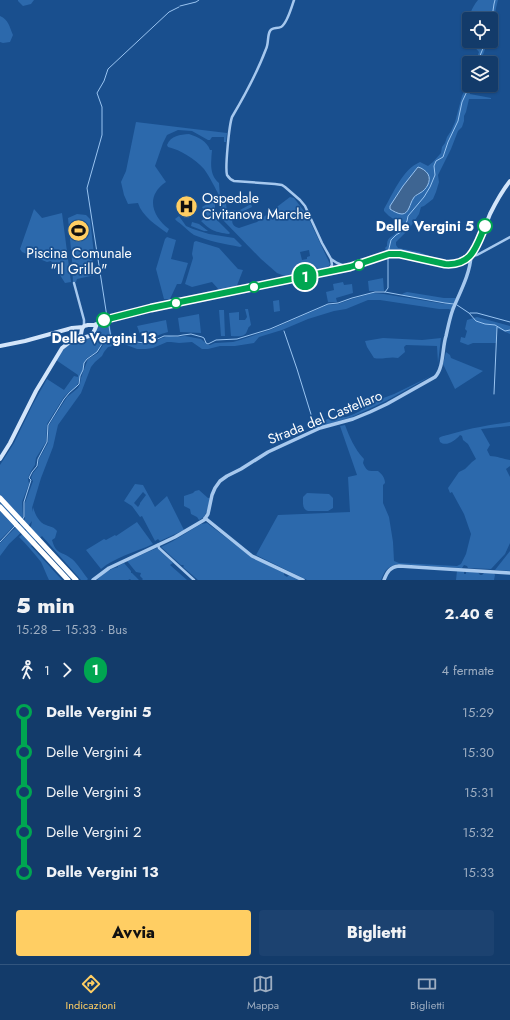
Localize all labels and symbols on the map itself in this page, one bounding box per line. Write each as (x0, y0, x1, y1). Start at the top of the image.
place label: Ospedale Civitanova Marche (202, 188, 311, 224)
hospital icon: Ospedale Civitanova Marche (174, 193, 200, 219)
place label: Delle Vergini 5 (376, 216, 474, 236)
sports icon: Piscina Comunale "Il Grillo" (66, 218, 92, 244)
marker: Delle Vergini 5 (477, 218, 493, 234)
place label: Piscina Comunale "Il Grillo" (26, 243, 132, 279)
unlabelled marker (353, 259, 365, 271)
line badge: 1 (292, 264, 318, 290)
unlabelled marker (248, 281, 260, 293)
unlabelled marker (170, 297, 182, 309)
marker: Delle Vergini 13 (96, 312, 112, 328)
place label: Delle Vergini 13 (51, 328, 157, 348)
street label: Strada del Castellaro (265, 385, 386, 449)

